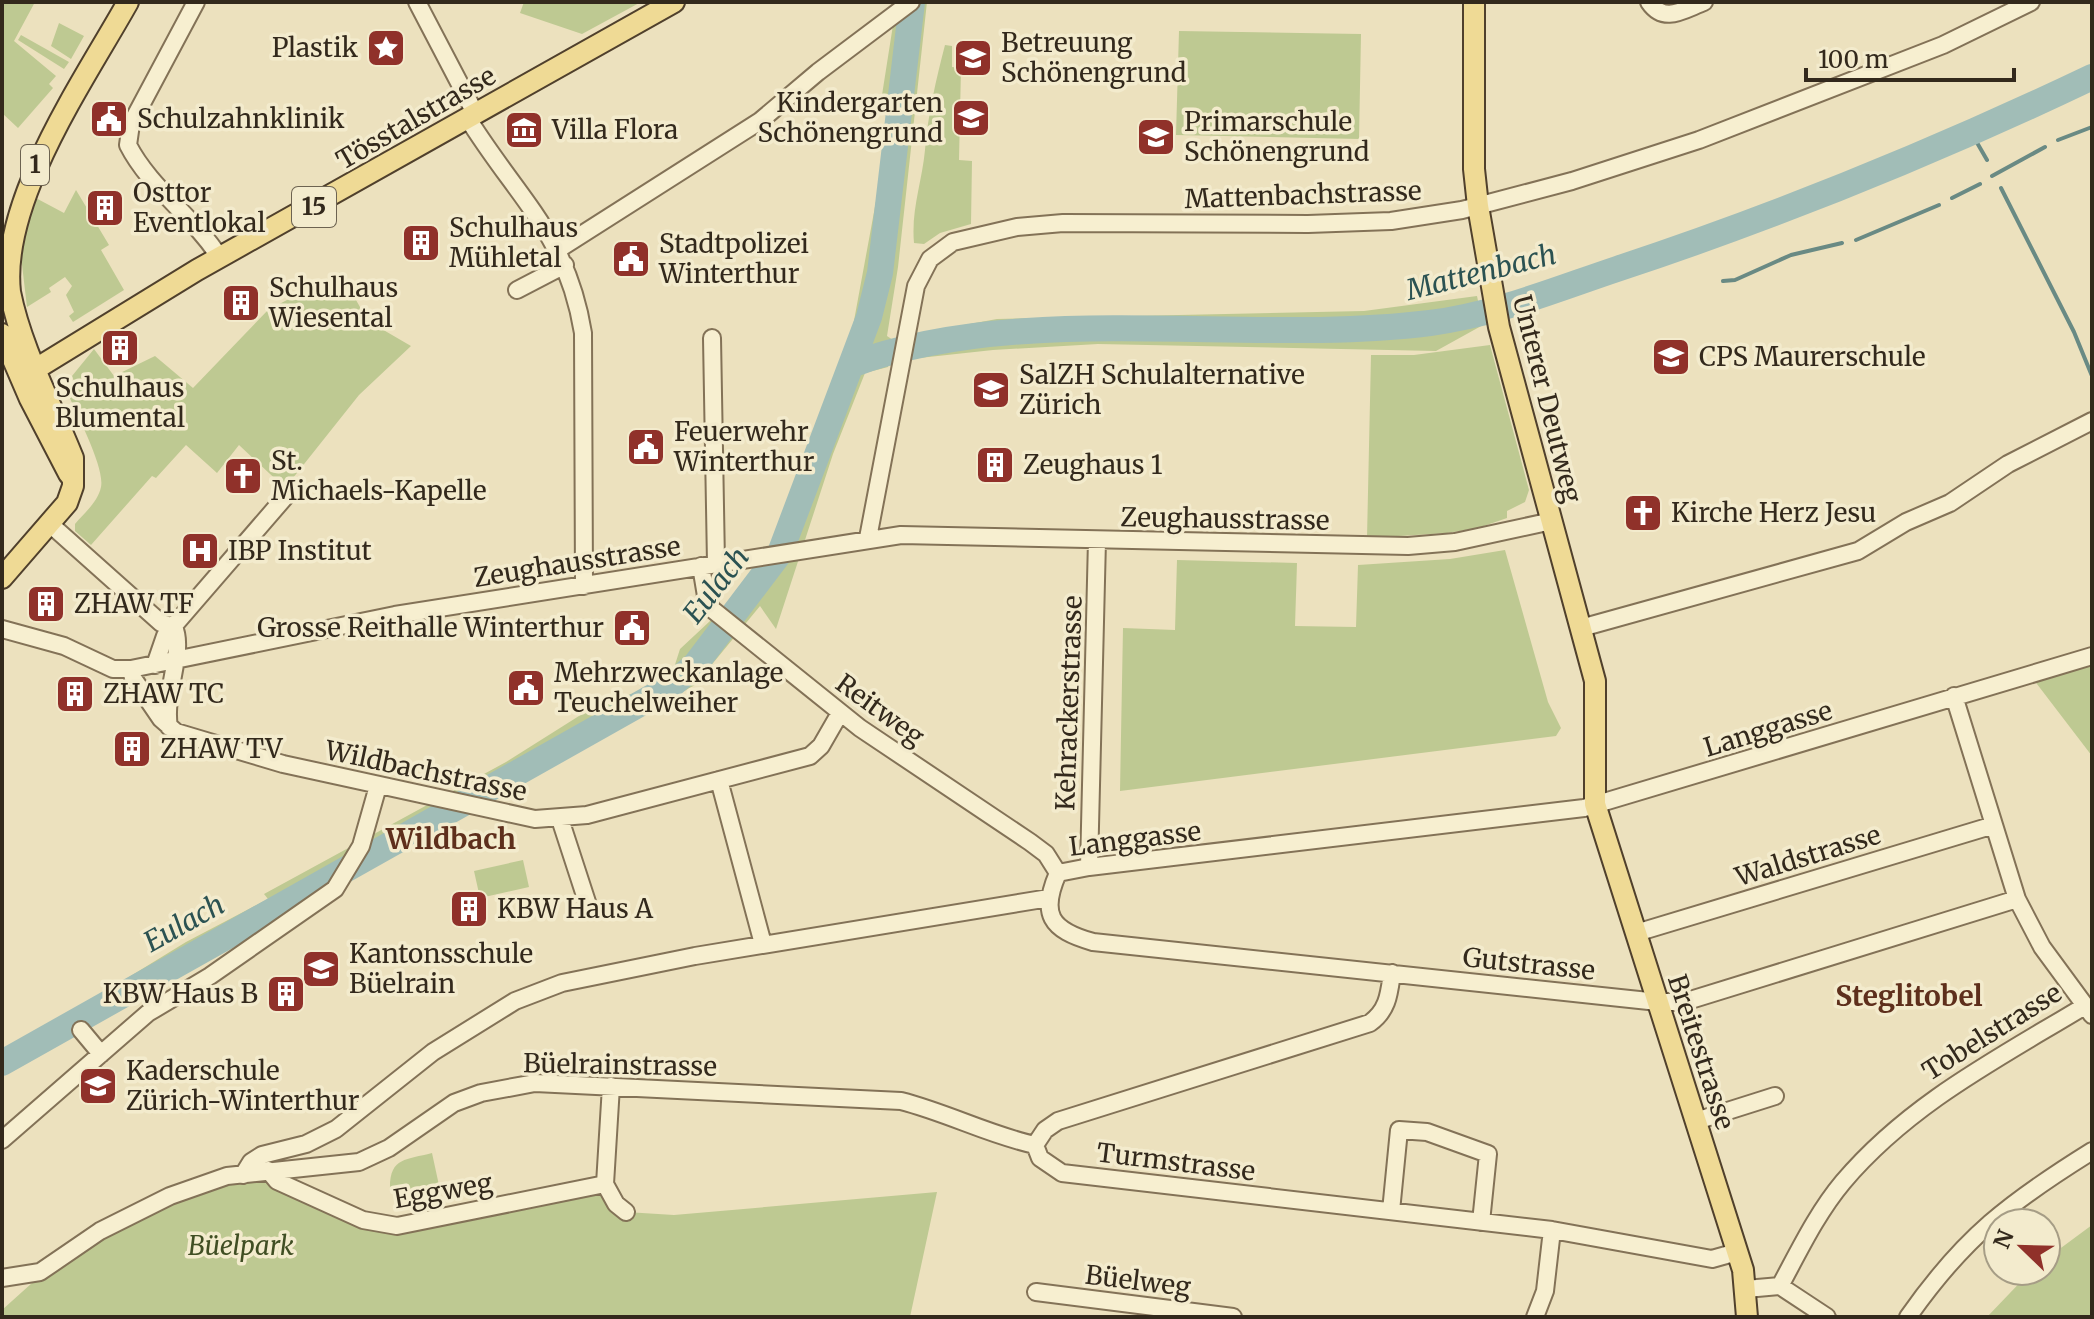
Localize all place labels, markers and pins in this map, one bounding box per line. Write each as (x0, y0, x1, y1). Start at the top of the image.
place label: Betreuung Schönengrund (1001, 26, 1187, 89)
place icon: Plastik (365, 27, 407, 69)
place label: Plastik (272, 31, 359, 64)
school or university icon: Betreuung Schönengrund (952, 37, 994, 79)
place label: Kindergarten Schönengrund (758, 86, 943, 149)
school or university icon: Kindergarten Schönengrund (950, 97, 992, 139)
public building icon: Schulzahnklinik (88, 98, 130, 140)
place label: Schulzahnklinik (137, 102, 345, 135)
place label: Primarschule Schönengrund (1184, 105, 1370, 168)
museum icon: Villa Flora (503, 109, 545, 151)
place label: Villa Flora (551, 113, 678, 146)
school or university icon: Primarschule Schönengrund (1135, 116, 1177, 158)
place label: Osttor Eventlokal (133, 176, 265, 239)
building icon: Osttor Eventlokal (84, 187, 126, 229)
place label: Schulhaus Mühletal (449, 211, 578, 274)
building icon: Schulhaus Mühletal (400, 222, 442, 264)
place label: Stadtpolizei Winterthur (658, 227, 809, 290)
public building icon: Stadtpolizei Winterthur (610, 238, 652, 280)
place label: Schulhaus Wiesental (268, 271, 398, 334)
building icon: Schulhaus Wiesental (220, 282, 262, 324)
building icon: Schulhaus Blumental (99, 327, 141, 369)
school or university icon: CPS Maurerschule (1650, 336, 1692, 378)
place label: CPS Maurerschule (1699, 340, 1926, 373)
place label: SalZH Schulalternative Zürich (1019, 358, 1305, 421)
school or university icon: SalZH Schulalternative Zürich (970, 369, 1012, 411)
place label: Schulhaus Blumental (55, 371, 185, 434)
place label: Feuerwehr Winterthur (673, 415, 815, 478)
public building icon: Feuerwehr Winterthur (625, 426, 667, 468)
place label: St. Michaels-Kapelle (271, 444, 486, 507)
building icon: Zeughaus 1 (974, 444, 1016, 486)
place label: Zeughaus 1 (1023, 448, 1163, 481)
church icon: St. Michaels-Kapelle (222, 455, 264, 497)
church icon: Kirche Herz Jesu (1622, 492, 1664, 534)
place label: Kirche Herz Jesu (1671, 496, 1876, 529)
hospital icon: IBP Institut (179, 530, 221, 572)
place label: IBP Institut (228, 534, 372, 567)
building icon: ZHAW TF (25, 583, 67, 625)
place label: ZHAW TF (74, 587, 194, 620)
public building icon: Grosse Reithalle Winterthur (611, 607, 653, 649)
place label: Grosse Reithalle Winterthur (257, 611, 604, 644)
place label: Mehrzweckanlage Teuchelweiher (554, 656, 783, 719)
public building icon: Mehrzweckanlage Teuchelweiher (505, 667, 547, 709)
building icon: ZHAW TC (54, 673, 96, 715)
place label: ZHAW TC (103, 677, 224, 710)
building icon: ZHAW TV (111, 728, 153, 770)
place label: ZHAW TV (160, 732, 283, 765)
building icon: KBW Haus A (448, 888, 490, 930)
place label: KBW Haus A (497, 892, 654, 925)
place label: Kantonsschule Büelrain (349, 937, 533, 1000)
school or university icon: Kantonsschule Büelrain (300, 948, 342, 990)
building icon: KBW Haus B (265, 973, 307, 1015)
place label: KBW Haus B (103, 977, 258, 1010)
place label: Kaderschule Zürich-Winterthur (126, 1054, 360, 1117)
school or university icon: Kaderschule Zürich-Winterthur (77, 1065, 119, 1107)

